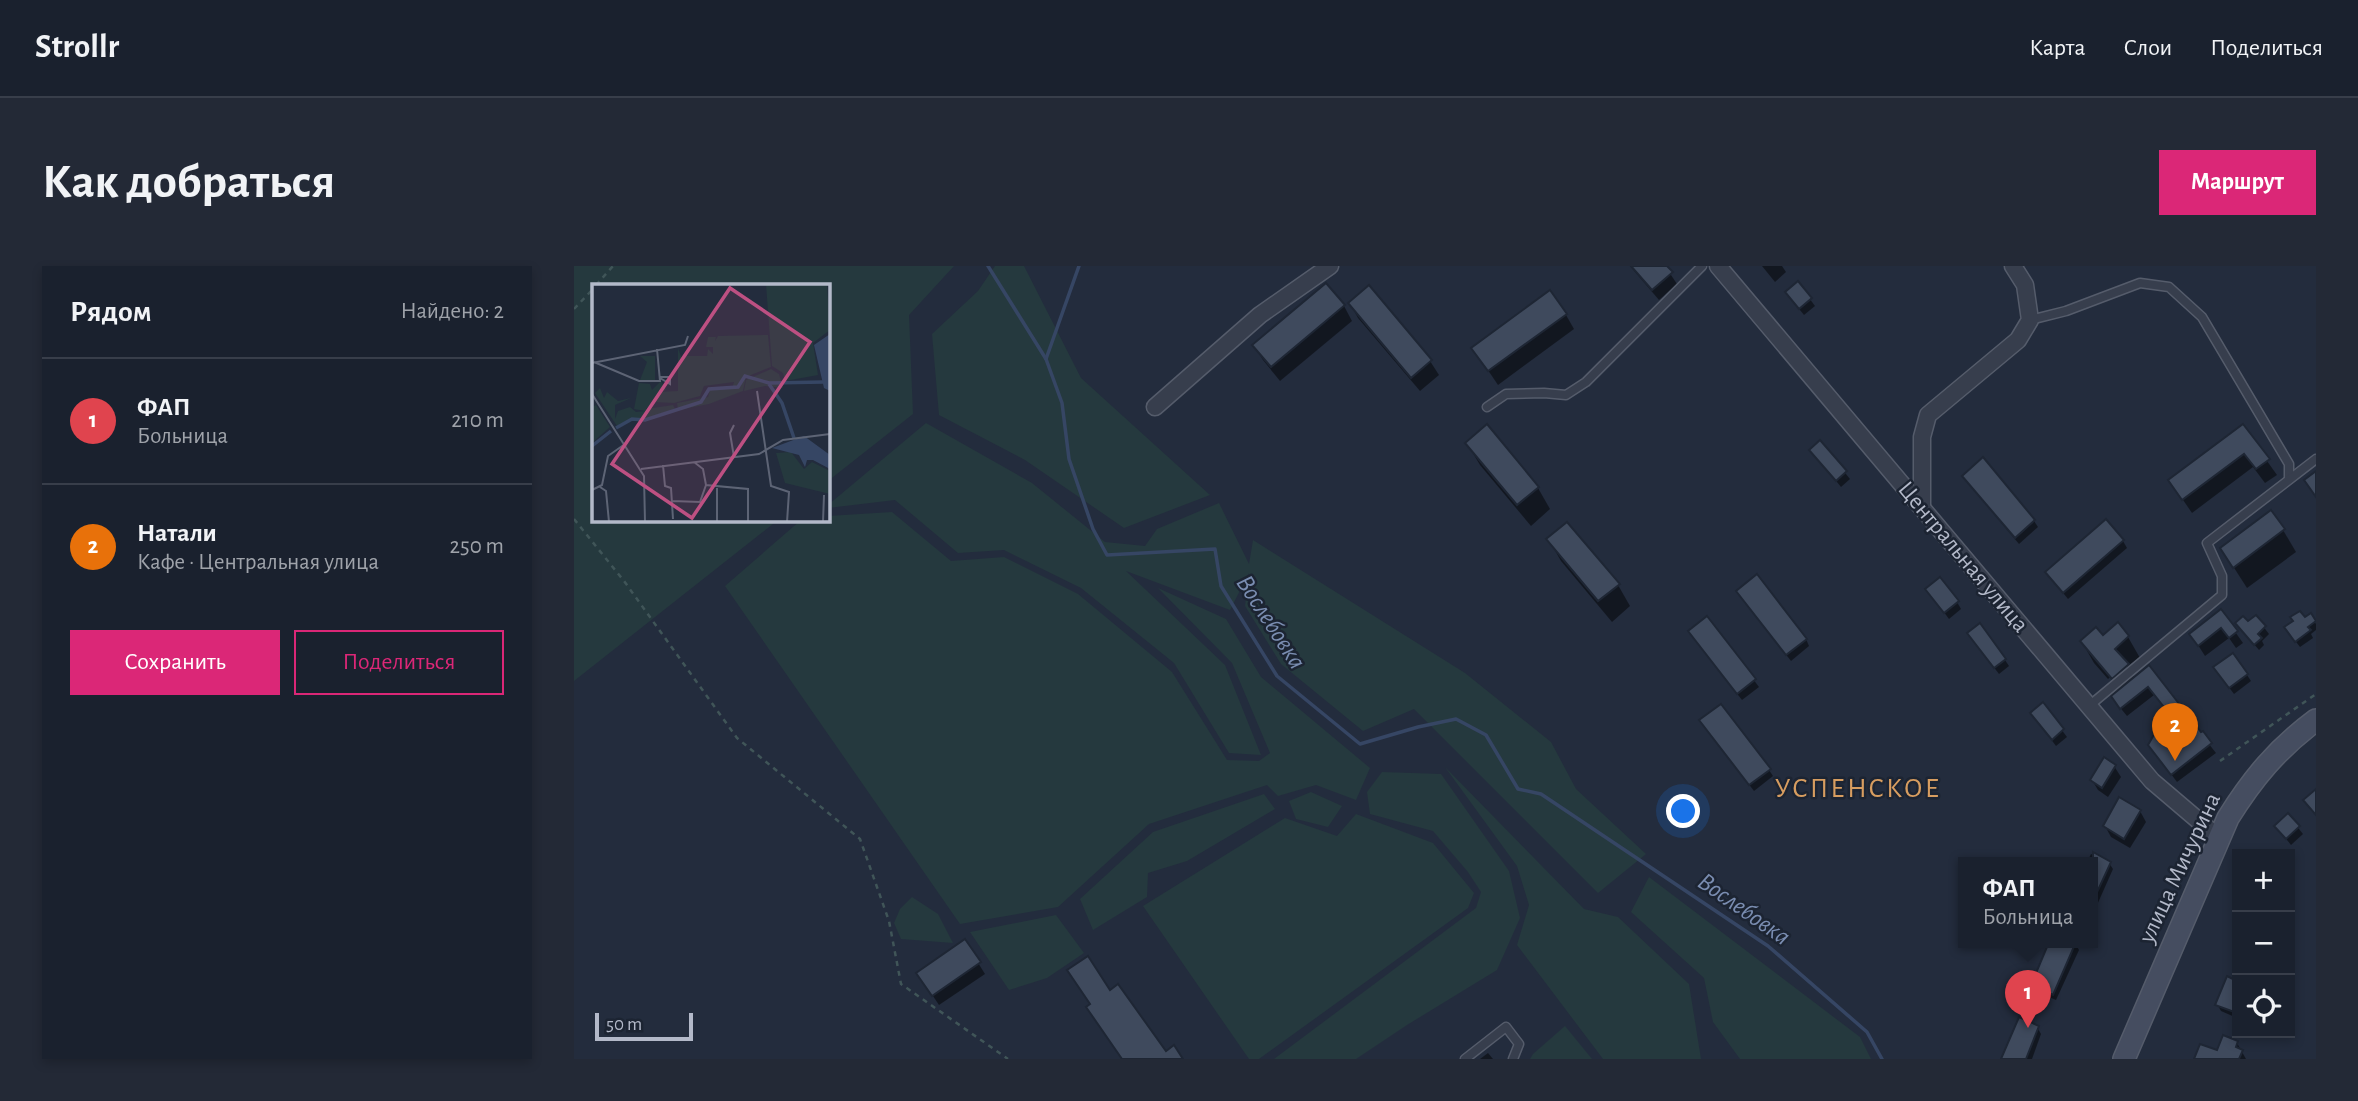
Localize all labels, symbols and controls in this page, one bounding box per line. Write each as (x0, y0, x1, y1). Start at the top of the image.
text: Strollr (35, 31, 119, 64)
text: Карта (2029, 36, 2085, 60)
text: Слои (2123, 36, 2172, 60)
text: Поделиться (2210, 36, 2323, 60)
button: Маршрут (2159, 150, 2316, 215)
text: Как добраться (42, 158, 335, 207)
inset map (592, 284, 830, 522)
text: Рядом (70, 297, 152, 327)
text: Найдено: 2 (401, 300, 504, 323)
text: ФАП (137, 394, 190, 420)
text: 1 (89, 409, 97, 432)
text: 210 m (451, 409, 504, 432)
text: Больница (137, 425, 228, 448)
street label: Центральная улица (1893, 477, 2033, 637)
text: Натали (137, 520, 217, 546)
text: 2 (88, 535, 98, 558)
text: 250 m (450, 535, 504, 558)
text: Кафе · Центральная улица (137, 551, 379, 574)
water label: Вослебовка (1231, 570, 1311, 674)
button: Сохранить (70, 630, 280, 695)
button: Поделиться (294, 630, 504, 695)
pin: 2 (2152, 703, 2198, 761)
district label: УСПЕНСКОЕ (1775, 775, 1941, 803)
street label: улица Мичурина (2134, 789, 2225, 948)
your location (1666, 794, 1700, 828)
map controls (2232, 849, 2295, 1038)
button: + (2232, 849, 2295, 912)
popup (1958, 857, 2098, 948)
water label: Вослебовка (1693, 868, 1795, 950)
text: ФАП (1982, 875, 2036, 901)
text: Больница (1982, 906, 2074, 929)
button: − (2232, 912, 2295, 975)
pin: 1 (2005, 970, 2051, 1028)
button: locate (2232, 975, 2295, 1038)
scale bar (595, 1010, 693, 1042)
text: 50 m (606, 1015, 642, 1034)

